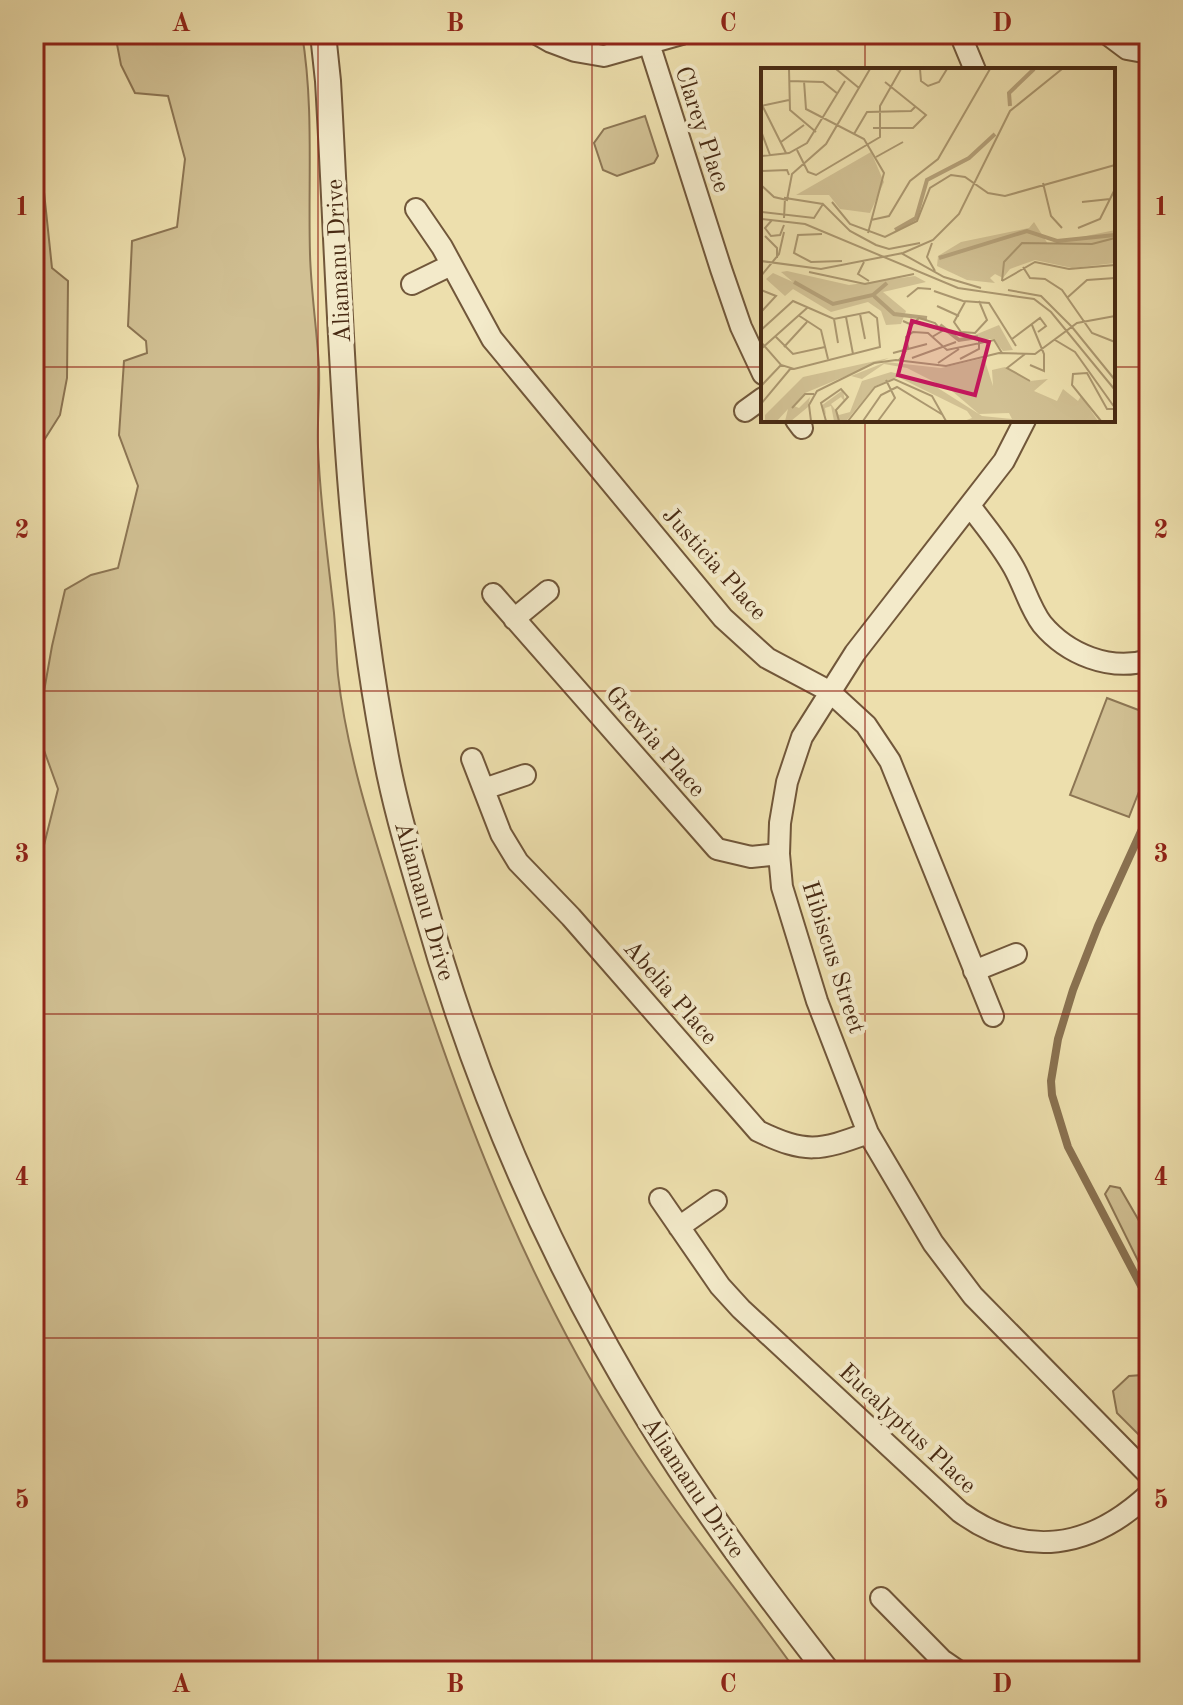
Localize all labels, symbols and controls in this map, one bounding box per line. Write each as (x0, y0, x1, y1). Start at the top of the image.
text: A (171, 11, 191, 37)
text: B (446, 11, 464, 37)
text: C (719, 11, 737, 37)
text: D (992, 11, 1012, 37)
street label: Clarey Place (669, 64, 733, 196)
inset map (761, 68, 1115, 422)
street label: Aliamanu Drive (324, 178, 356, 344)
text: 1 (14, 195, 30, 221)
text: 1 (1153, 195, 1169, 221)
street label: Justicia Place (657, 503, 770, 625)
text: 2 (14, 518, 30, 544)
text: 2 (1153, 518, 1169, 544)
street label: Grewia Place (600, 682, 709, 802)
street label: Aliamanu Drive (389, 819, 457, 984)
text: 3 (14, 842, 30, 868)
text: 3 (1153, 842, 1169, 868)
street label: Hibiscus Street (796, 878, 868, 1037)
street label: Abelia Place (618, 937, 721, 1050)
text: 4 (14, 1165, 30, 1191)
text: 4 (1153, 1165, 1169, 1191)
street label: Eucalyptus Place (833, 1360, 980, 1499)
street label: Aliamanu Drive (636, 1413, 748, 1563)
text: 5 (14, 1488, 30, 1514)
text: 5 (1153, 1488, 1169, 1514)
text: A (171, 1672, 191, 1698)
text: B (446, 1672, 464, 1698)
text: C (719, 1672, 737, 1698)
text: D (992, 1672, 1012, 1698)

